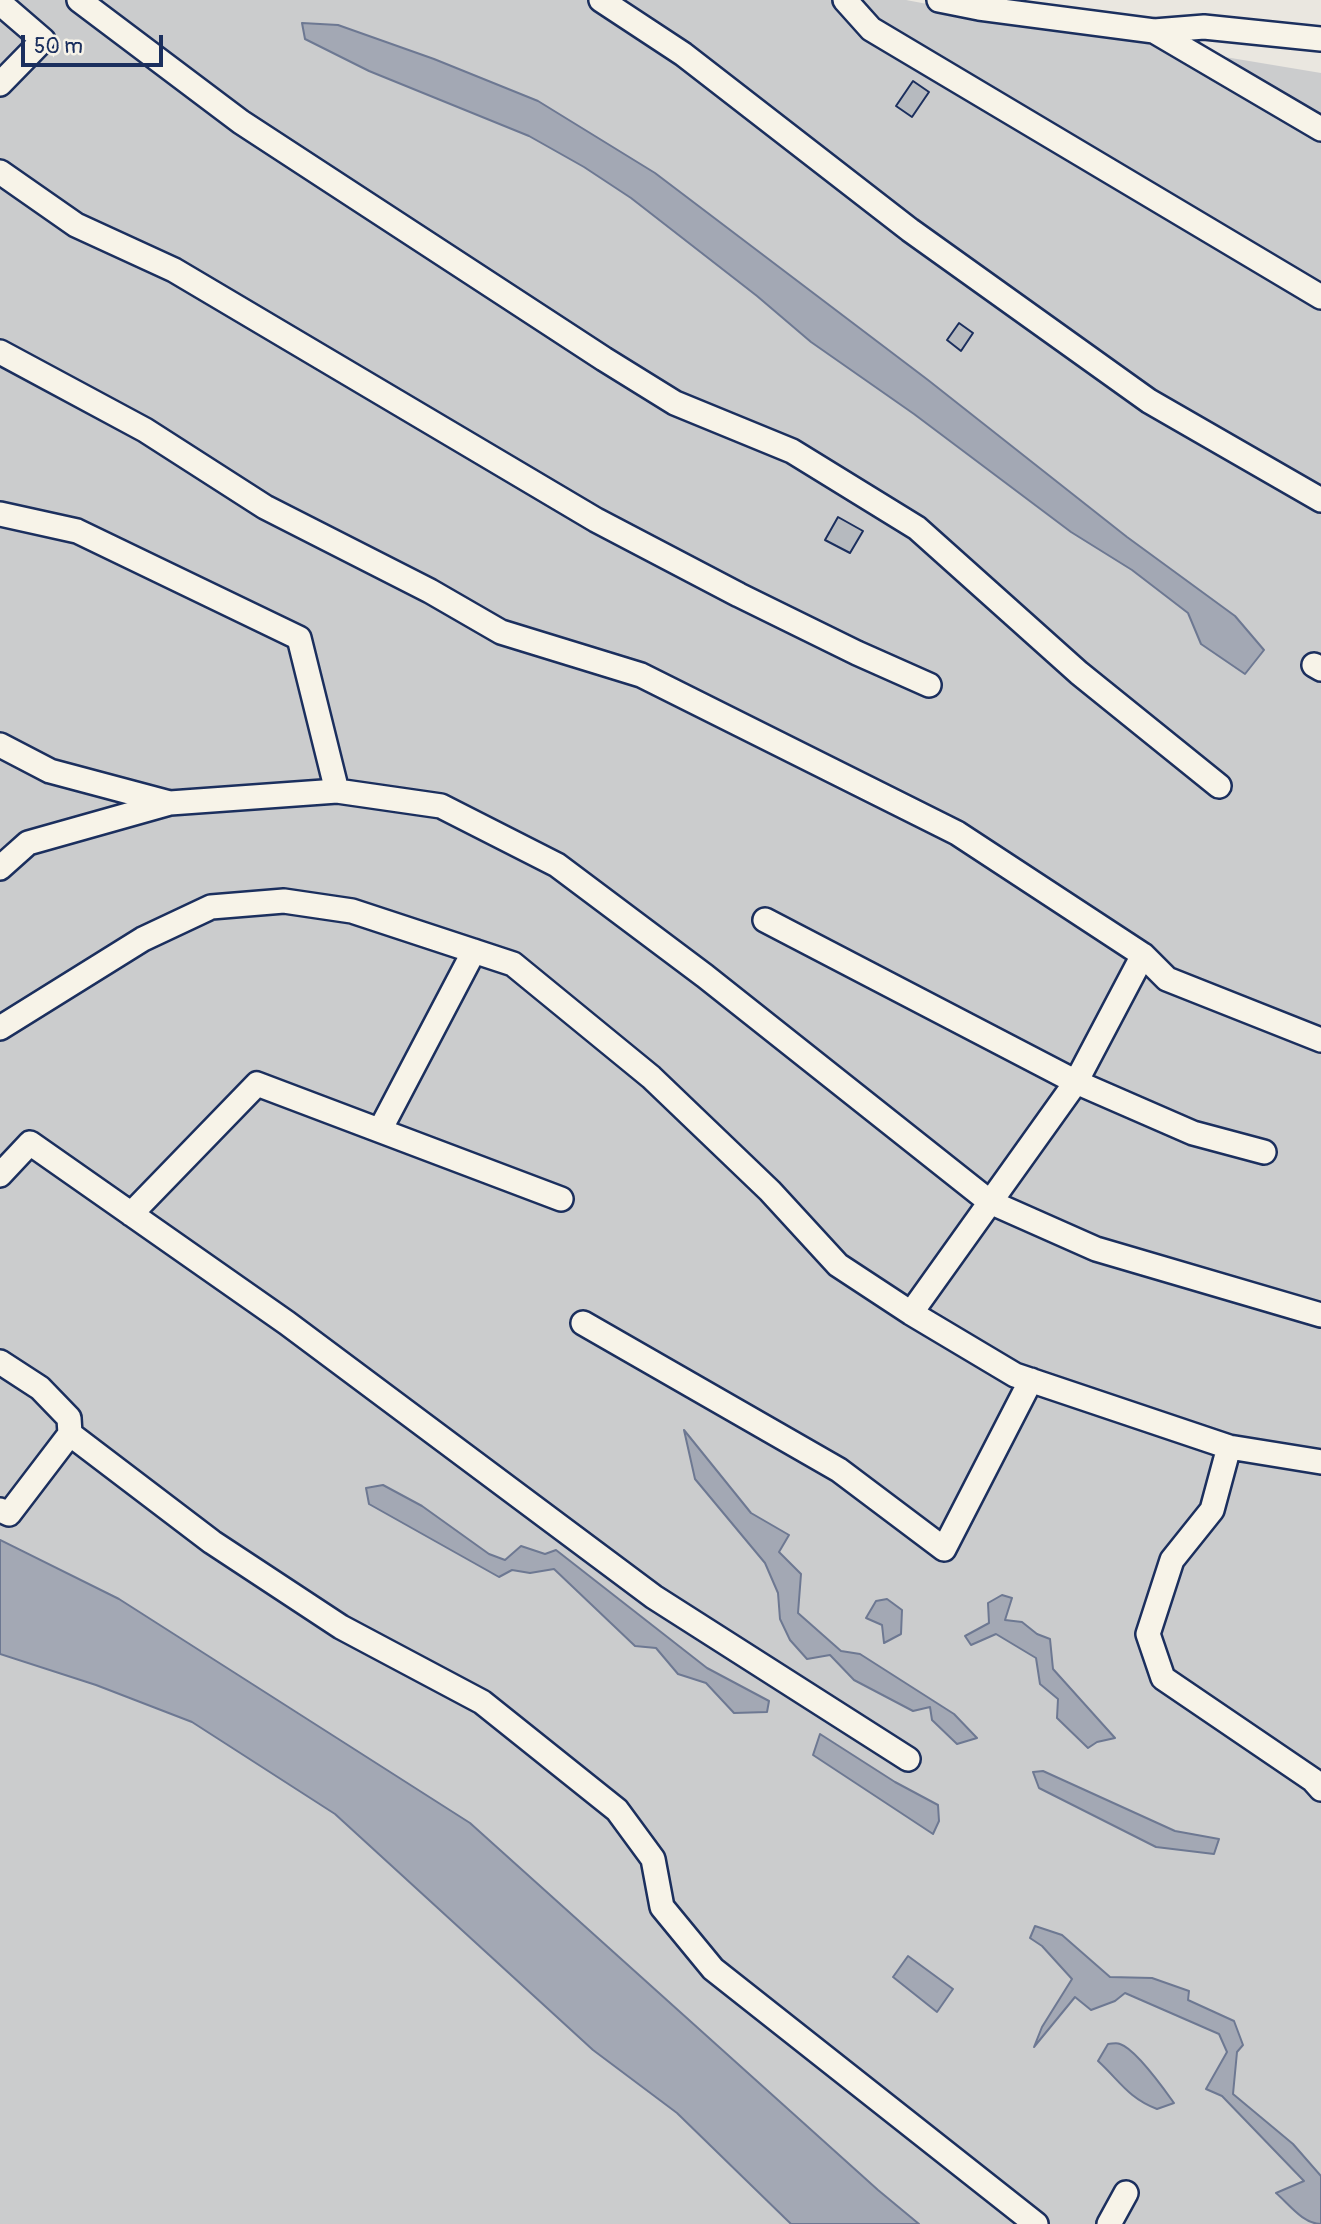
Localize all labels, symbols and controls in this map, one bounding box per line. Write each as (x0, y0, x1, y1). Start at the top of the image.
scale bar (24, 21, 166, 65)
text: 50 m (34, 33, 83, 60)

